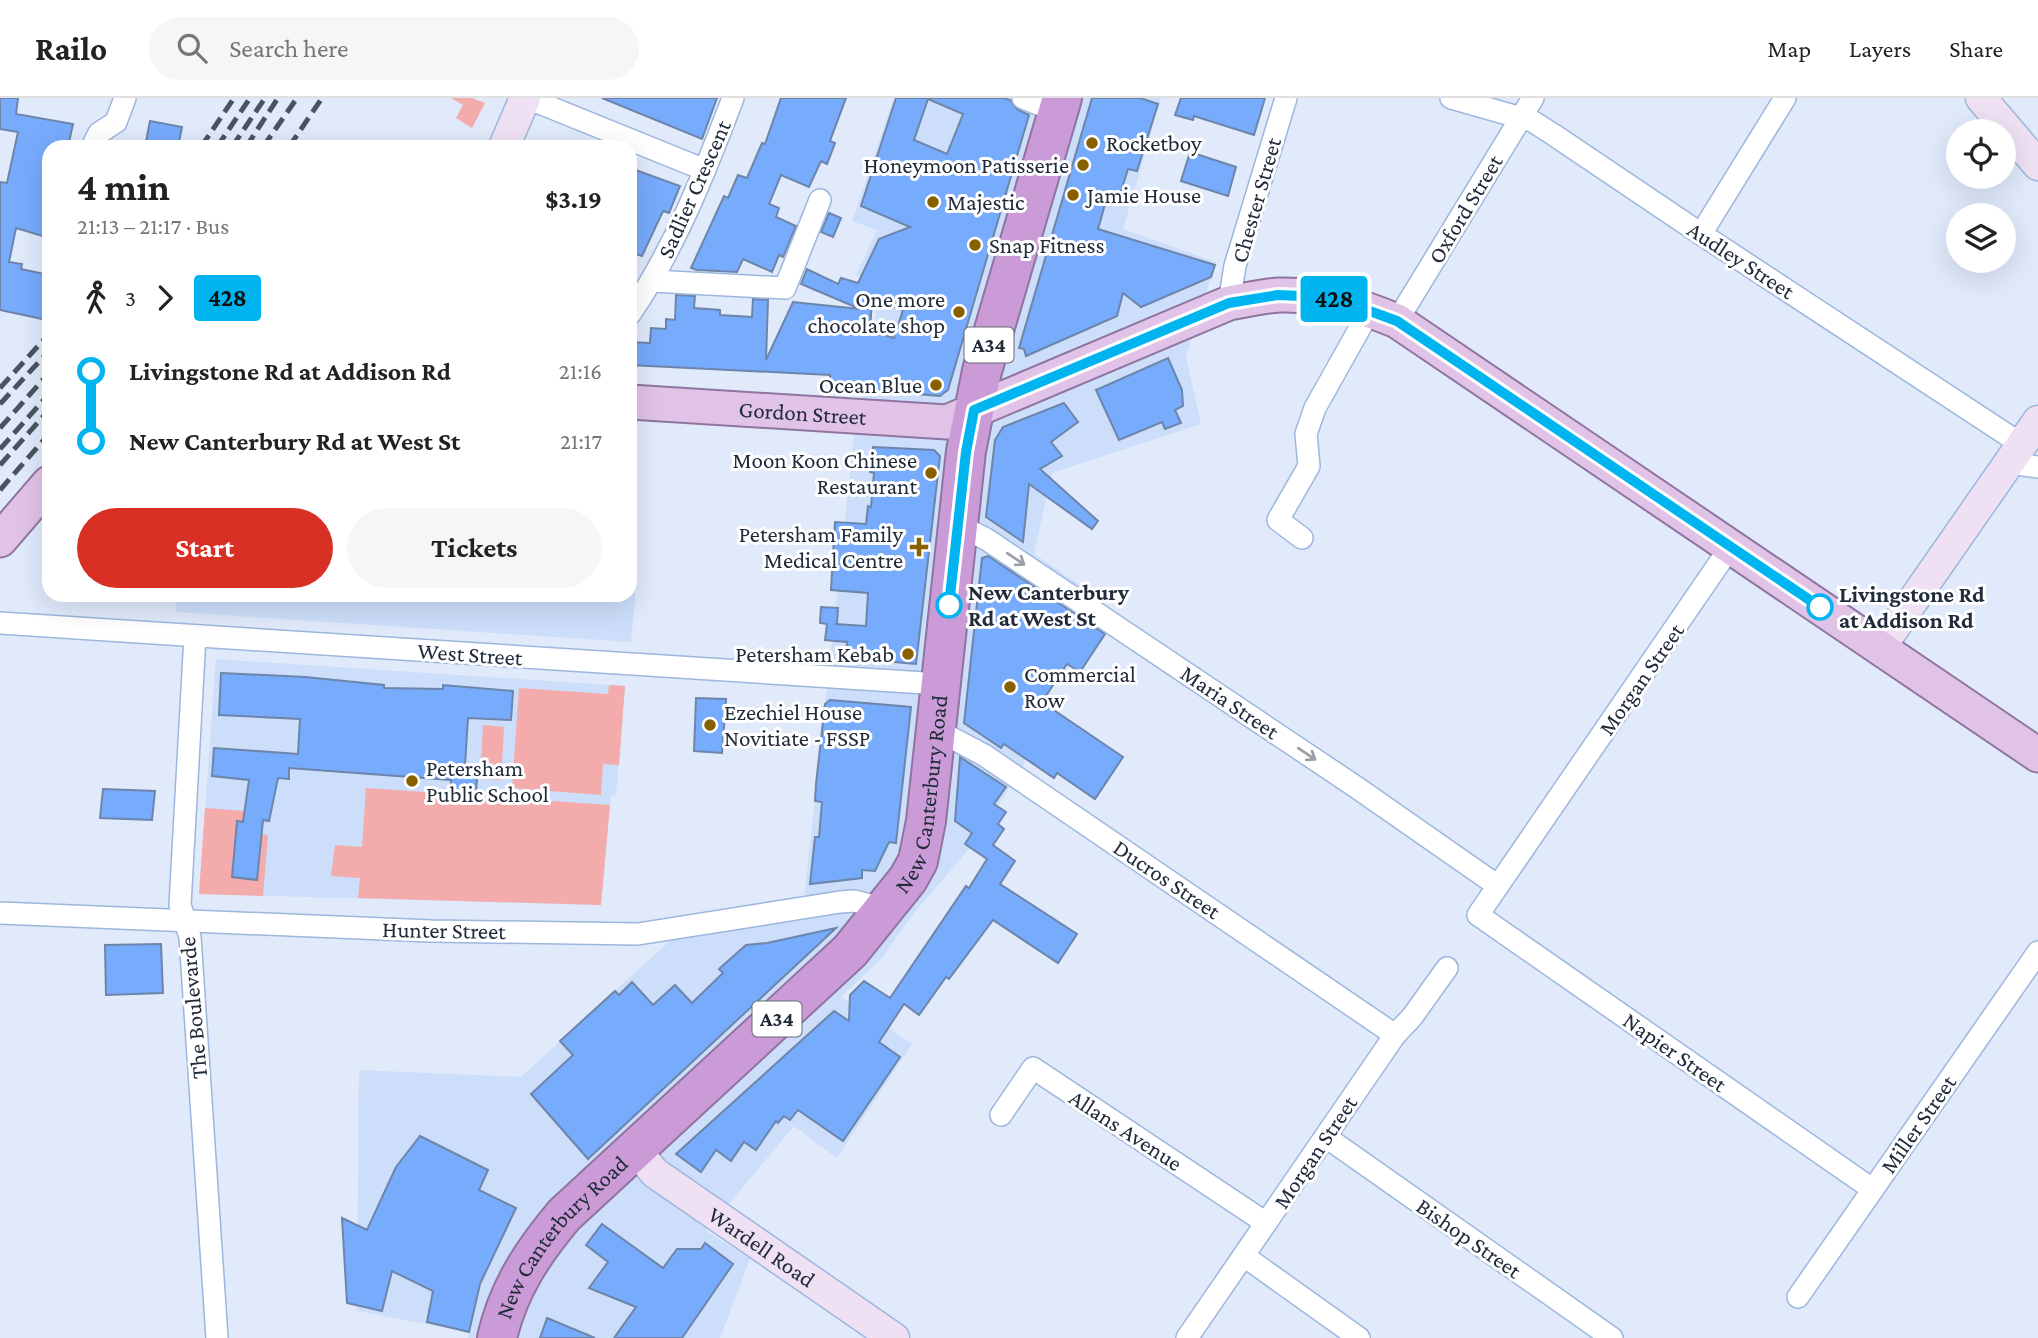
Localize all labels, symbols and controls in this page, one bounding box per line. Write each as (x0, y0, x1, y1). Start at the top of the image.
search box (149, 17, 639, 80)
icon: search (173, 29, 211, 67)
text: Railo (35, 30, 107, 67)
text: Search here (229, 34, 348, 63)
text: Map (1767, 35, 1811, 62)
text: Layers (1849, 35, 1911, 62)
text: Share (1949, 35, 2003, 62)
street label: Sadlier Crescent (652, 116, 736, 262)
map controls (1946, 119, 2016, 273)
button: locate (1946, 119, 2016, 189)
place label: Rocketboy (1106, 130, 1202, 156)
street label: Chester Street (1226, 134, 1286, 266)
marker: Rocketboy (1084, 135, 1100, 151)
street label: Oxford Street (1422, 150, 1508, 268)
place label: Honeymoon Patisserie (864, 152, 1069, 178)
marker: Honeymoon Patisserie (1075, 157, 1091, 173)
text: 4 min (77, 166, 170, 208)
place label: Jamie House (1085, 182, 1201, 208)
text: $3.19 (545, 185, 602, 214)
marker: Jamie House (1065, 187, 1081, 203)
place label: Majestic (947, 189, 1025, 215)
marker: Majestic (925, 194, 941, 210)
button: layers (1946, 203, 2016, 273)
text: 21:13 – 21:17 · Bus (77, 213, 229, 239)
street label: Audley Street (1683, 216, 1800, 304)
place label: Snap Fitness (989, 232, 1105, 258)
marker: Snap Fitness (967, 237, 983, 253)
line badge: 428 (1294, 276, 1374, 322)
icon: walk (77, 279, 115, 317)
icon: forward (146, 279, 184, 317)
text: 428 (208, 284, 247, 311)
text: 3 (125, 285, 136, 311)
text: 428 (1315, 285, 1353, 312)
place label: One more chocolate shop (808, 286, 945, 338)
marker: One more chocolate shop (951, 304, 967, 320)
road number: A34 (964, 328, 1014, 362)
text: Livingstone Rd at Addison Rd (129, 357, 451, 386)
text: 21:16 (559, 358, 602, 384)
place label: Ocean Blue (819, 372, 922, 398)
marker: Ocean Blue (928, 377, 944, 393)
street label: Gordon Street (738, 396, 868, 430)
text: New Canterbury Rd at West St (129, 427, 460, 456)
text: 21:17 (560, 428, 602, 454)
place label: Moon Koon Chinese Restaurant (732, 447, 917, 499)
marker: Moon Koon Chinese Restaurant (923, 465, 939, 481)
button: Start (77, 508, 333, 588)
button: Tickets (347, 508, 602, 588)
place label: Petersham Family Medical Centre (739, 521, 903, 573)
marker: Petersham Family Medical Centre (909, 537, 929, 557)
one-way arrow (1006, 552, 1025, 567)
place label: New Canterbury Rd at West St (968, 579, 1130, 631)
place label: Livingstone Rd at Addison Rd (1839, 581, 1985, 633)
marker: New Canterbury Rd at West St (936, 592, 962, 618)
marker: Livingstone Rd at Addison Rd (1807, 594, 1833, 620)
street label: Morgan Street (1593, 618, 1689, 740)
street label: West Street (417, 637, 524, 671)
place label: Petersham Kebab (735, 641, 894, 667)
marker: Petersham Kebab (900, 646, 916, 662)
street label: Maria Street (1176, 660, 1284, 745)
place label: Commercial Row (1024, 661, 1136, 713)
marker: Commercial Row (1002, 679, 1018, 695)
street label: New Canterbury Road (889, 694, 953, 898)
place label: Ezechiel House Novitiate - FSSP (724, 699, 870, 751)
marker: Ezechiel House Novitiate - FSSP (702, 717, 718, 733)
one-way arrow (1297, 747, 1316, 761)
place label: Petersham Public School (426, 755, 549, 807)
marker: Petersham Public School (404, 773, 420, 789)
street label: Ducros Street (1109, 834, 1226, 924)
street label: Hunter Street (382, 916, 506, 944)
street label: The Boulevarde (174, 936, 212, 1080)
road number: A34 (752, 1002, 802, 1037)
street label: Napier Street (1618, 1007, 1732, 1097)
street label: Miller Street (1875, 1070, 1961, 1178)
street label: Allans Avenue (1065, 1084, 1187, 1176)
street label: Morgan Street (1268, 1090, 1362, 1213)
street label: New Canterbury Road (490, 1150, 633, 1322)
street label: Bishop Street (1412, 1192, 1527, 1284)
street label: Wardell Road (703, 1201, 820, 1293)

